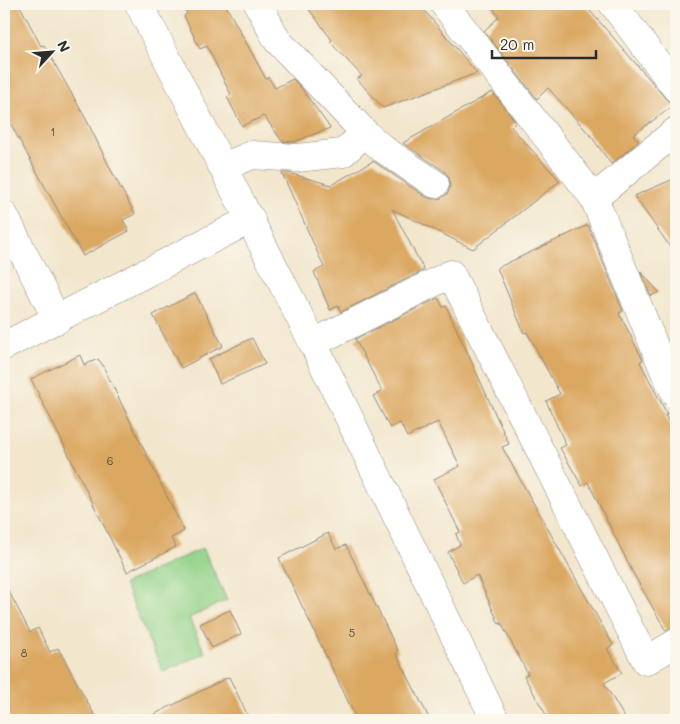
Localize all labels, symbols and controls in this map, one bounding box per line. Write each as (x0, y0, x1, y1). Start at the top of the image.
north arrow (28, 28, 78, 78)
scale bar (492, 28, 596, 60)
text: 20 m (500, 34, 534, 54)
text: N (53, 37, 75, 55)
house number: 1 (51, 124, 55, 139)
house number: 6 (107, 453, 113, 468)
house number: 5 (349, 625, 355, 640)
house number: 8 (21, 645, 28, 660)

